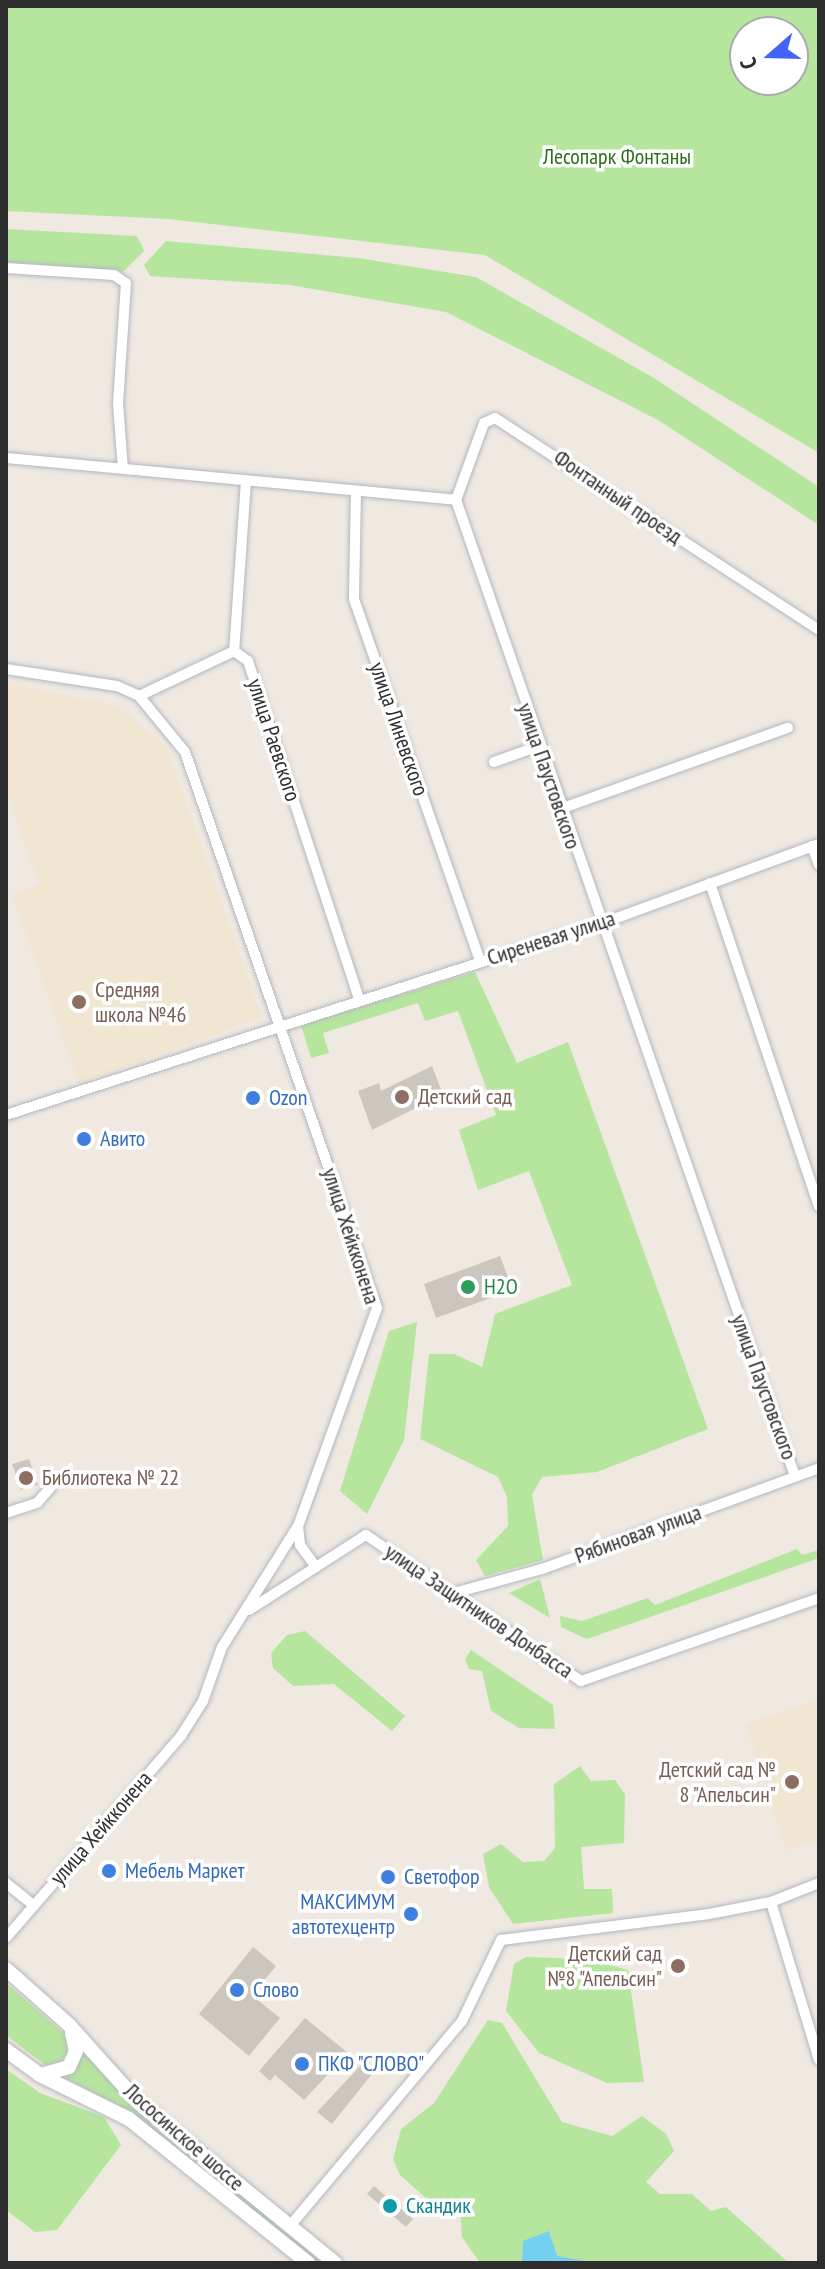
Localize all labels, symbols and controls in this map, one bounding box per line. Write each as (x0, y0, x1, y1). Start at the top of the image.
north arrow (729, 16, 809, 96)
text: С (733, 54, 763, 73)
park label: Лесопарк Фонтаны (543, 144, 691, 170)
street label: Фонтанный проезд (549, 444, 687, 550)
street label: улица Линевского (364, 659, 434, 799)
street label: улица Раевского (242, 675, 306, 805)
street label: улица Паустовского (512, 700, 586, 852)
street label: Сиреневая улица (484, 905, 618, 971)
place label: Средняя школа №46 (95, 976, 186, 1028)
marker: Средняя школа №46 (70, 993, 88, 1011)
place label: Детский сад (418, 1084, 512, 1110)
place label: Ozon (269, 1085, 308, 1111)
marker: Детский сад (393, 1088, 411, 1106)
marker: Ozon (244, 1089, 262, 1107)
place label: Авито (100, 1126, 145, 1152)
marker: Авито (75, 1130, 93, 1148)
street label: улица Хейкконена (316, 1164, 386, 1308)
place label: H2O (484, 1274, 518, 1300)
marker: H2O (459, 1278, 477, 1296)
street label: улица Паустовского (726, 1311, 802, 1463)
place label: Библиотека № 22 (42, 1465, 179, 1491)
marker: Библиотека № 22 (17, 1469, 35, 1487)
street label: Рябиновая улица (571, 1499, 705, 1569)
street label: улица Защитников Донбасса (380, 1538, 578, 1684)
place label: Детский сад № 8 "Апельсин" (659, 1756, 776, 1808)
street label: улица Хейкконена (44, 1766, 158, 1890)
marker: Детский сад № 8 "Апельсин" (783, 1773, 801, 1791)
place label: Мебель Маркет (125, 1858, 245, 1884)
marker: Мебель Маркет (100, 1862, 118, 1880)
place label: Светофор (404, 1864, 479, 1890)
marker: Светофор (379, 1868, 397, 1886)
place label: МАКСИМУМ автотехцентр (292, 1888, 395, 1940)
marker: МАКСИМУМ автотехцентр (402, 1905, 420, 1923)
place label: Детский сад №8 "Апельсин" (546, 1940, 662, 1992)
marker: Детский сад №8 "Апельсин" (669, 1957, 687, 1975)
place label: Слово (253, 1977, 299, 2003)
marker: Слово (228, 1981, 246, 1999)
place label: ПКФ "СЛОВО" (318, 2051, 426, 2077)
marker: ПКФ "СЛОВО" (293, 2055, 311, 2073)
street label: Лососинское шоссе (119, 2078, 249, 2196)
place label: Скандик (406, 2193, 471, 2219)
marker: Скандик (381, 2197, 399, 2215)

